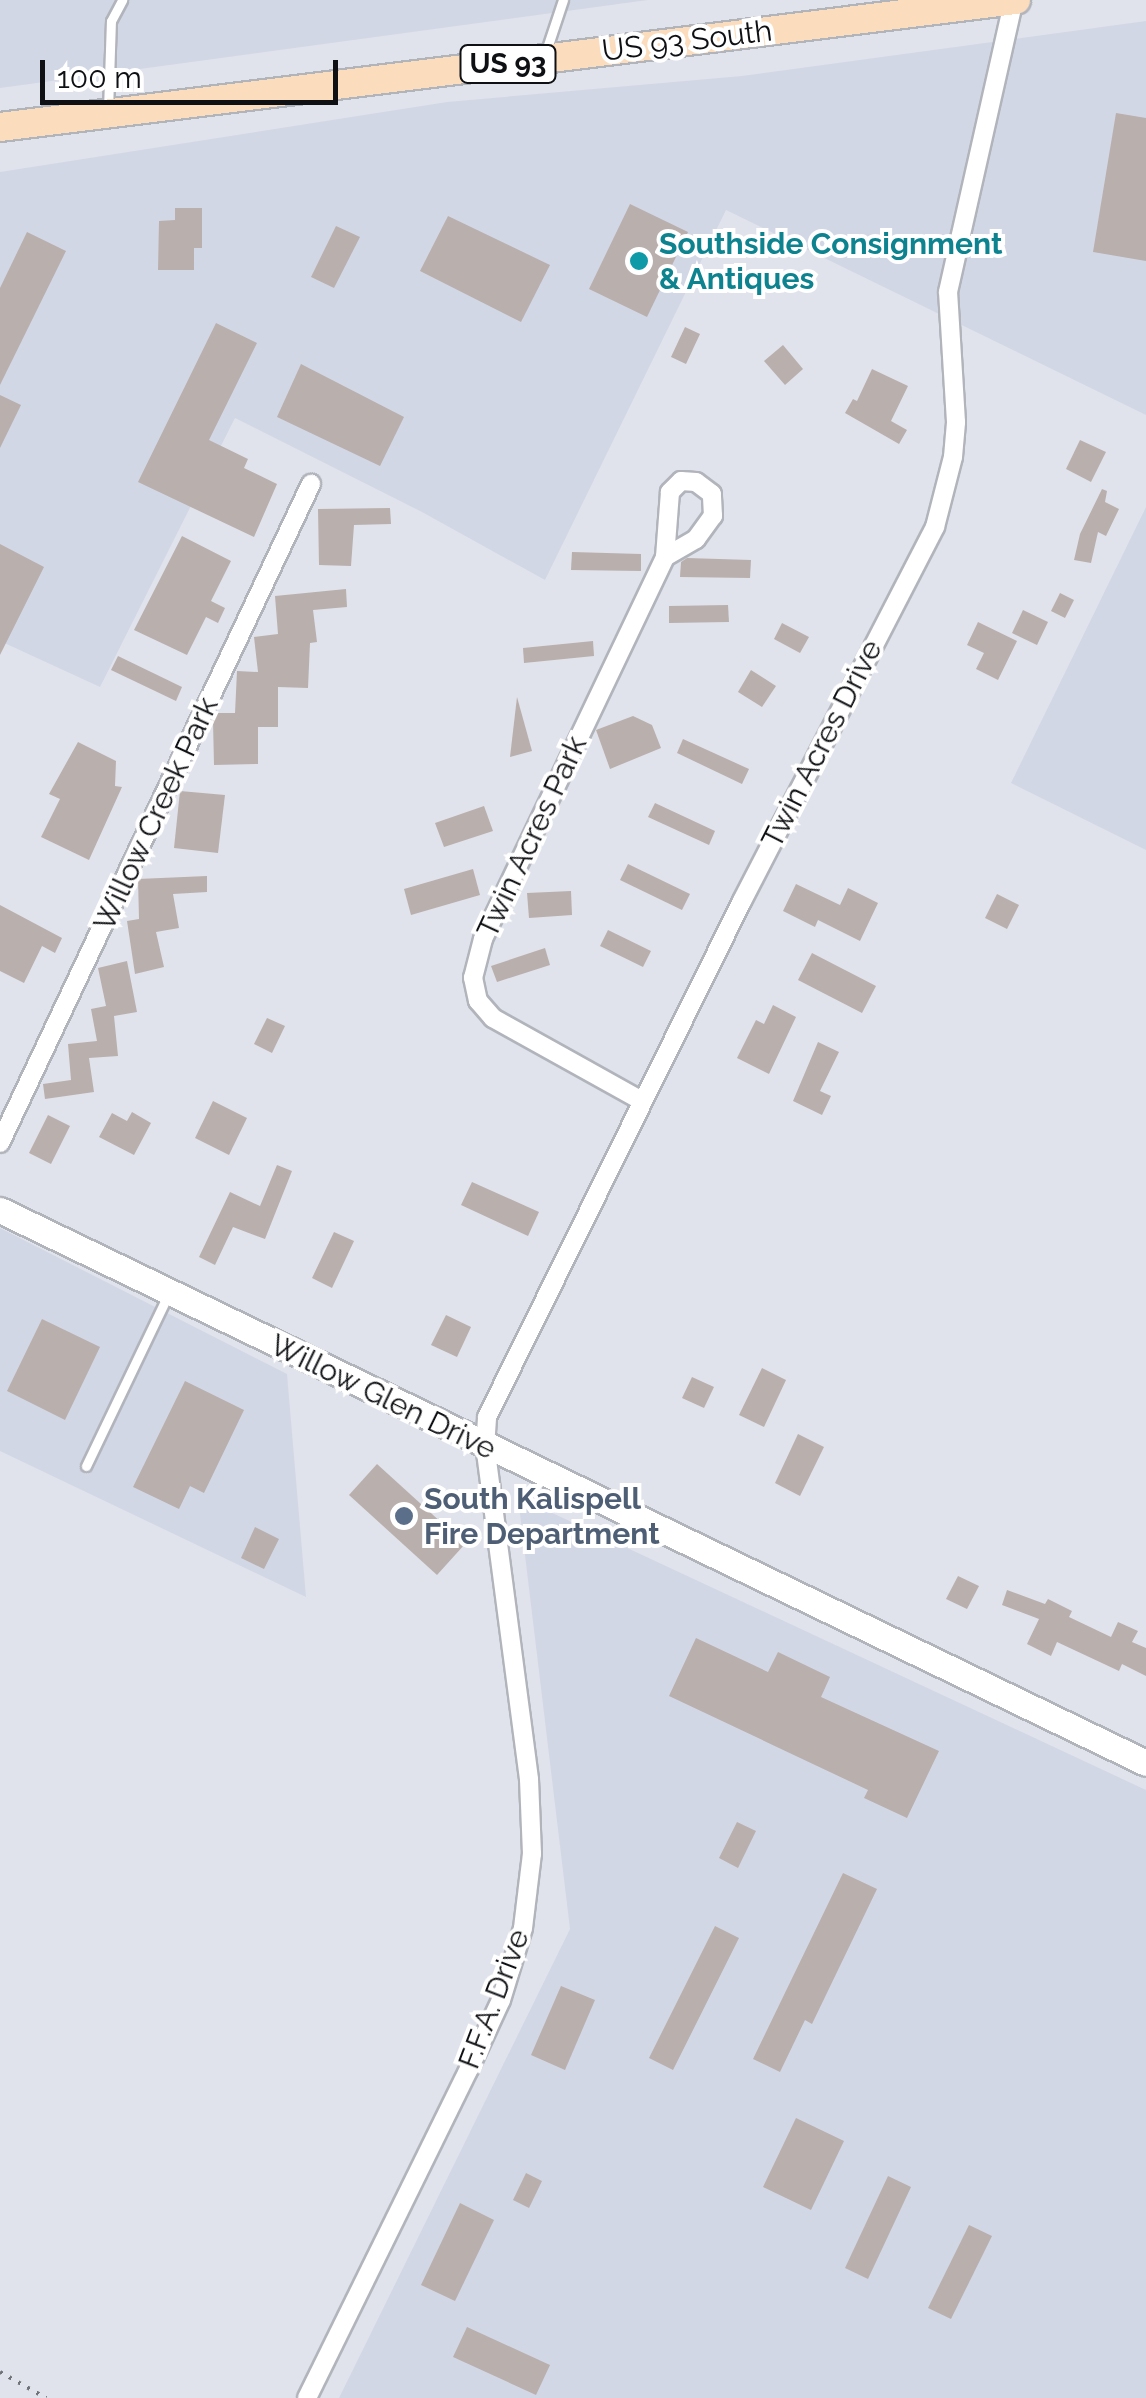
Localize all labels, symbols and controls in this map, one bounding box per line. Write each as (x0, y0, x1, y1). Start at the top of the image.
street label: US 93 South (600, 13, 774, 69)
scale bar (45, 40, 342, 102)
road number: US 93 (458, 41, 558, 87)
text: 100 m (57, 60, 142, 95)
place label: Southside Consignment & Antiques (659, 226, 1003, 296)
marker: Southside Consignment & Antiques (628, 250, 650, 272)
street label: Twin Acres Drive (754, 634, 890, 854)
street label: Willow Creek Park (86, 691, 226, 937)
street label: Twin Acres Park (469, 730, 595, 944)
street label: Willow Glen Drive (264, 1327, 502, 1467)
place label: South Kalispell Fire Department (424, 1481, 660, 1552)
marker: South Kalispell Fire Department (393, 1505, 415, 1527)
street label: F.F.A. Drive (451, 1924, 537, 2074)

